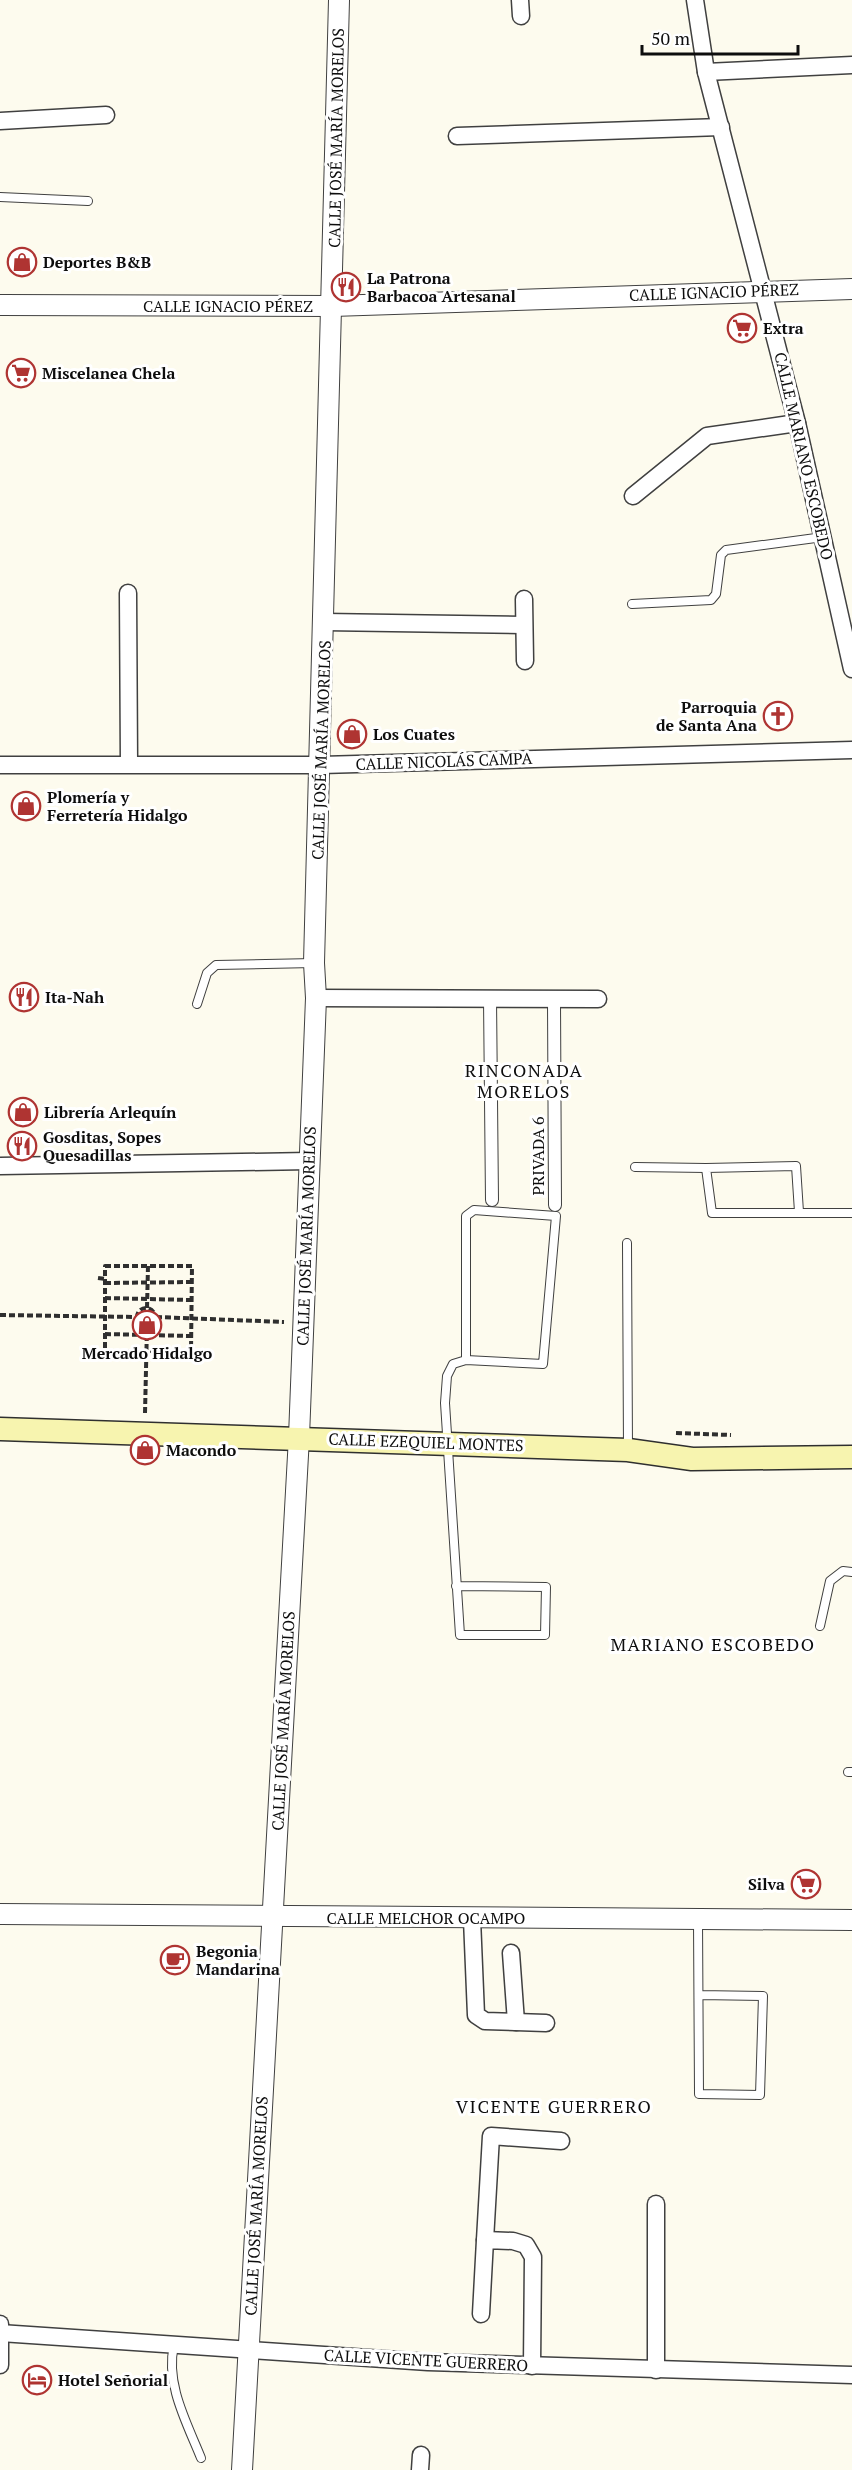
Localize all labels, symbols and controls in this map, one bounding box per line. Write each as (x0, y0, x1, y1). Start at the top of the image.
scale bar (642, 18, 798, 56)
text: 50 m (651, 26, 691, 50)
street label: CALLE JOSÉ MARÍA MORELOS (323, 28, 349, 248)
shop icon: Deportes B&B (6, 246, 38, 278)
place label: Deportes B&B (43, 251, 151, 273)
place label: La Patrona Barbacoa Artesanal (367, 267, 516, 307)
restaurant icon: La Patrona Barbacoa Artesanal (330, 271, 362, 303)
street label: CALLE IGNACIO PÉREZ (629, 278, 799, 306)
street label: CALLE IGNACIO PÉREZ (143, 295, 313, 317)
supermarket icon: Extra (726, 312, 758, 344)
place label: Extra (763, 317, 804, 339)
street label: CALLE MARIANO ESCOBEDO (769, 350, 839, 562)
supermarket icon: Miscelanea Chela (5, 357, 37, 389)
place label: Miscelanea Chela (42, 362, 175, 384)
street label: CALLE JOSÉ MARÍA MORELOS (306, 640, 336, 860)
place label: Parroquia de Santa Ana (656, 696, 757, 736)
church icon: Parroquia de Santa Ana (762, 700, 794, 732)
shop icon: Los Cuates (336, 718, 368, 750)
place label: Los Cuates (373, 723, 455, 745)
street label: CALLE NICOLÁS CAMPA (355, 747, 533, 775)
place label: Plomería y Ferretería Hidalgo (47, 786, 188, 826)
shop icon: Plomería y Ferretería Hidalgo (10, 790, 42, 822)
restaurant icon: Ita-Nah (8, 981, 40, 1013)
place label: Ita-Nah (45, 986, 105, 1008)
district label: RINCONADA MORELOS (465, 1058, 583, 1103)
shop icon: Librería Arlequín (7, 1096, 39, 1128)
place label: Librería Arlequín (44, 1101, 177, 1123)
street label: PRIVADA 6 (527, 1116, 549, 1196)
place label: Gosditas, Sopes Quesadillas (43, 1126, 161, 1166)
street label: CALLE JOSÉ MARÍA MORELOS (291, 1126, 321, 1346)
restaurant icon: Gosditas, Sopes Quesadillas (6, 1130, 38, 1162)
shop icon: Mercado Hidalgo (131, 1309, 163, 1341)
place label: Mercado Hidalgo (82, 1342, 213, 1364)
street label: CALLE EZEQUIEL MONTES (328, 1428, 524, 1456)
shop icon: Macondo (129, 1434, 161, 1466)
place label: Macondo (166, 1439, 237, 1461)
street label: CALLE JOSÉ MARÍA MORELOS (266, 1611, 300, 1831)
district label: MARIANO ESCOBEDO (610, 1632, 816, 1656)
supermarket icon: Silva (790, 1868, 822, 1900)
place label: Silva (748, 1873, 785, 1895)
street label: CALLE MELCHOR OCAMPO (327, 1907, 525, 1929)
place label: Begonia Mandarina (196, 1940, 280, 1980)
cafe icon: Begonia Mandarina (159, 1944, 191, 1976)
district label: VICENTE GUERRERO (456, 2094, 652, 2118)
street label: CALLE JOSÉ MARÍA MORELOS (239, 2096, 273, 2316)
street label: CALLE VICENTE GUERRERO (323, 2344, 529, 2376)
hotel icon: Hotel Señorial (21, 2364, 53, 2396)
place label: Hotel Señorial (58, 2369, 168, 2391)

